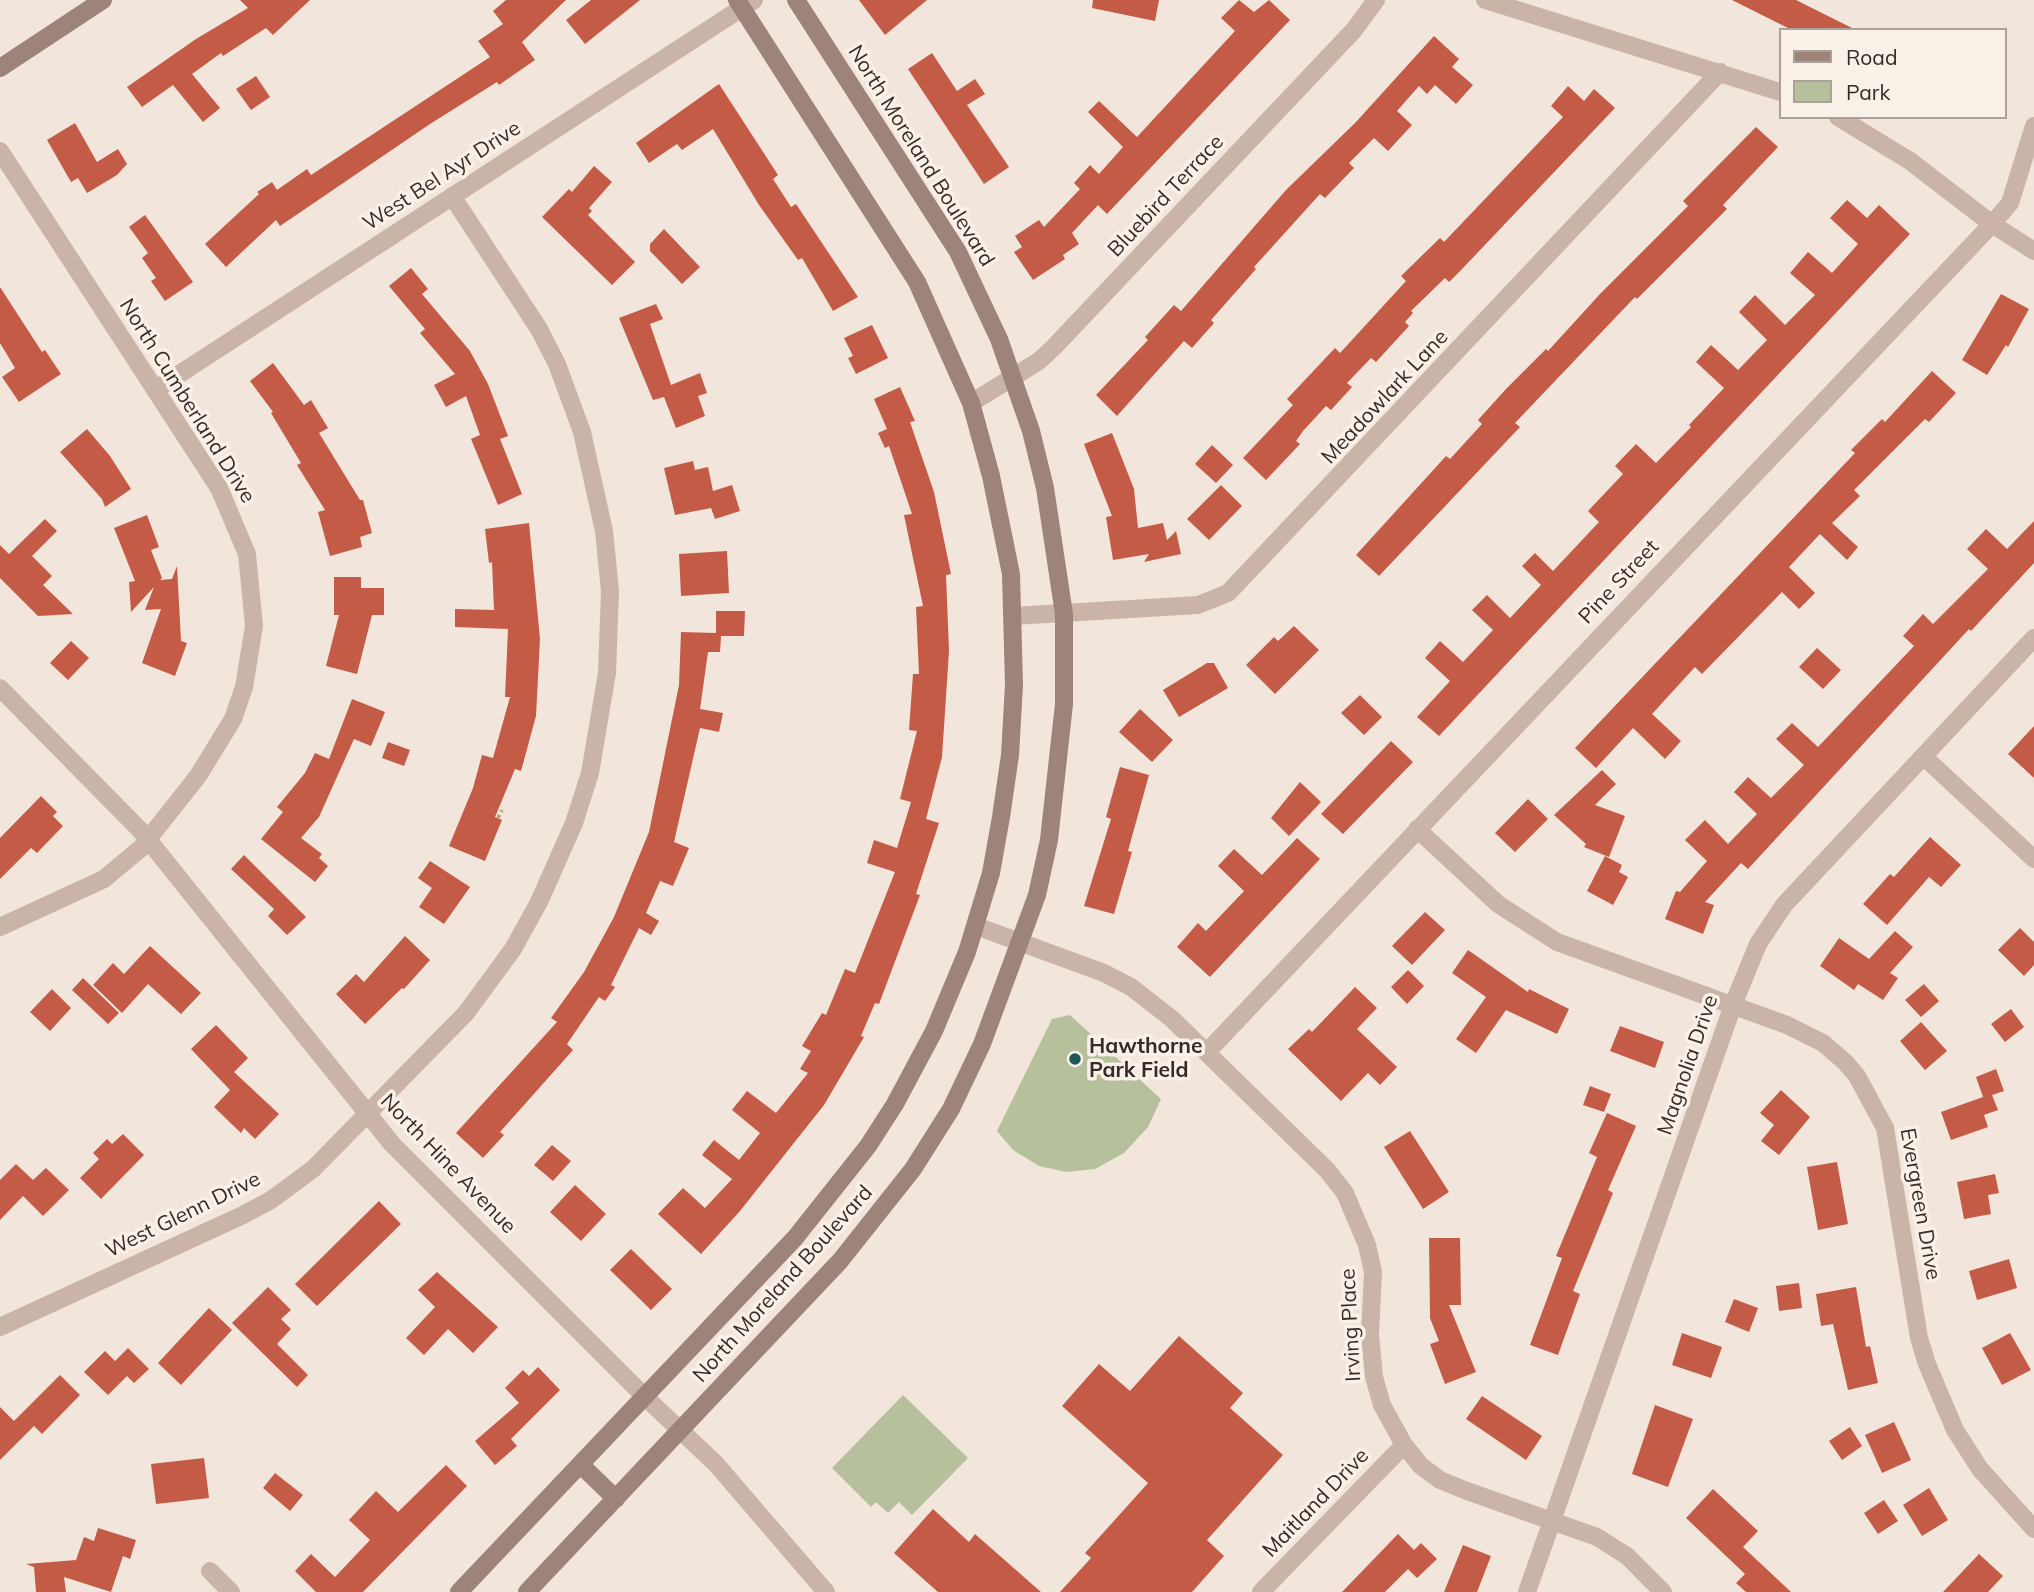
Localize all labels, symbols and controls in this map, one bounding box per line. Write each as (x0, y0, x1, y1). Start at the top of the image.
legend (1778, 28, 2006, 119)
street label: North Moreland Boulevard (842, 41, 1000, 271)
text: Road (1846, 44, 1897, 70)
text: Park (1846, 79, 1890, 105)
street label: West Bel Ayr Drive (359, 116, 525, 236)
street label: Bluebird Terrace (1103, 130, 1229, 262)
street label: North Cumberland Drive (114, 294, 260, 508)
street label: Meadowlark Lane (1316, 325, 1454, 469)
street label: Pine Street (1574, 535, 1664, 629)
street label: Magnolia Drive (1652, 992, 1724, 1138)
place label: Hawthorne Park Field (1089, 1034, 1202, 1084)
marker: Hawthorne Park Field (1067, 1051, 1083, 1067)
street label: North Hine Avenue (375, 1089, 521, 1239)
street label: Evergreen Drive (1894, 1126, 1946, 1282)
street label: West Glenn Drive (101, 1167, 265, 1263)
street label: North Moreland Boulevard (688, 1180, 878, 1388)
street label: Irving Place (1335, 1268, 1367, 1382)
street label: Maitland Drive (1258, 1443, 1374, 1563)

